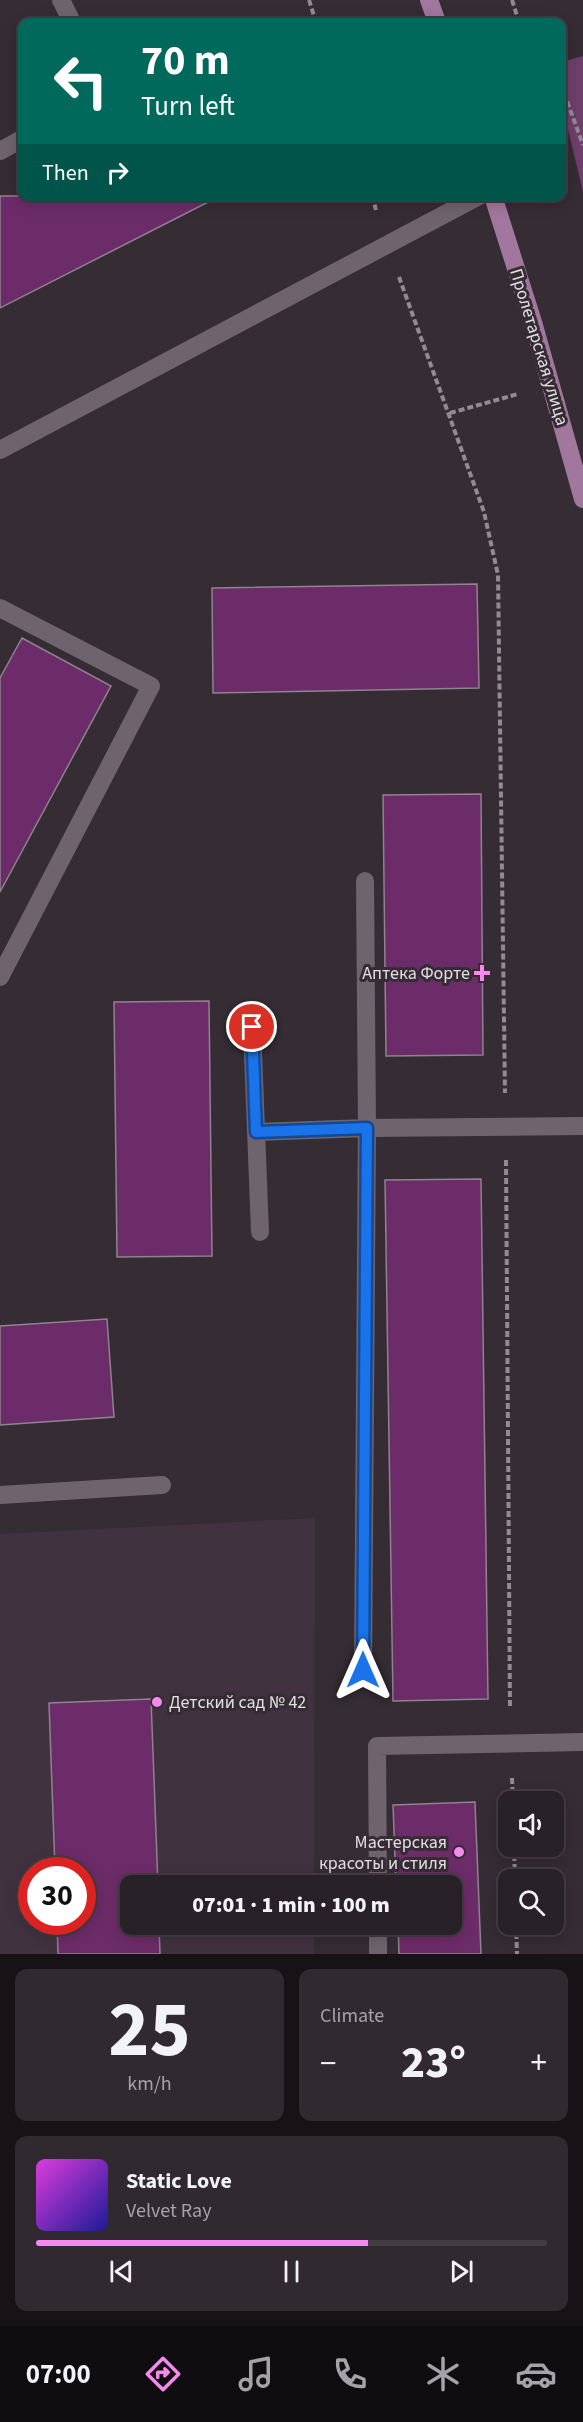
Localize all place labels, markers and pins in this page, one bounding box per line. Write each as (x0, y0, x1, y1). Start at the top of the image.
place label: Аптека Форте (362, 961, 470, 986)
marker: Аптека Форте (475, 966, 489, 980)
pin (226, 1001, 277, 1052)
place label: Детский сад № 42 (169, 1690, 306, 1715)
marker: Детский сад № 42 (150, 1695, 164, 1709)
place label: Мастерская красоты и стиля (319, 1830, 447, 1876)
marker: Мастерская красоты и стиля (452, 1845, 466, 1859)

